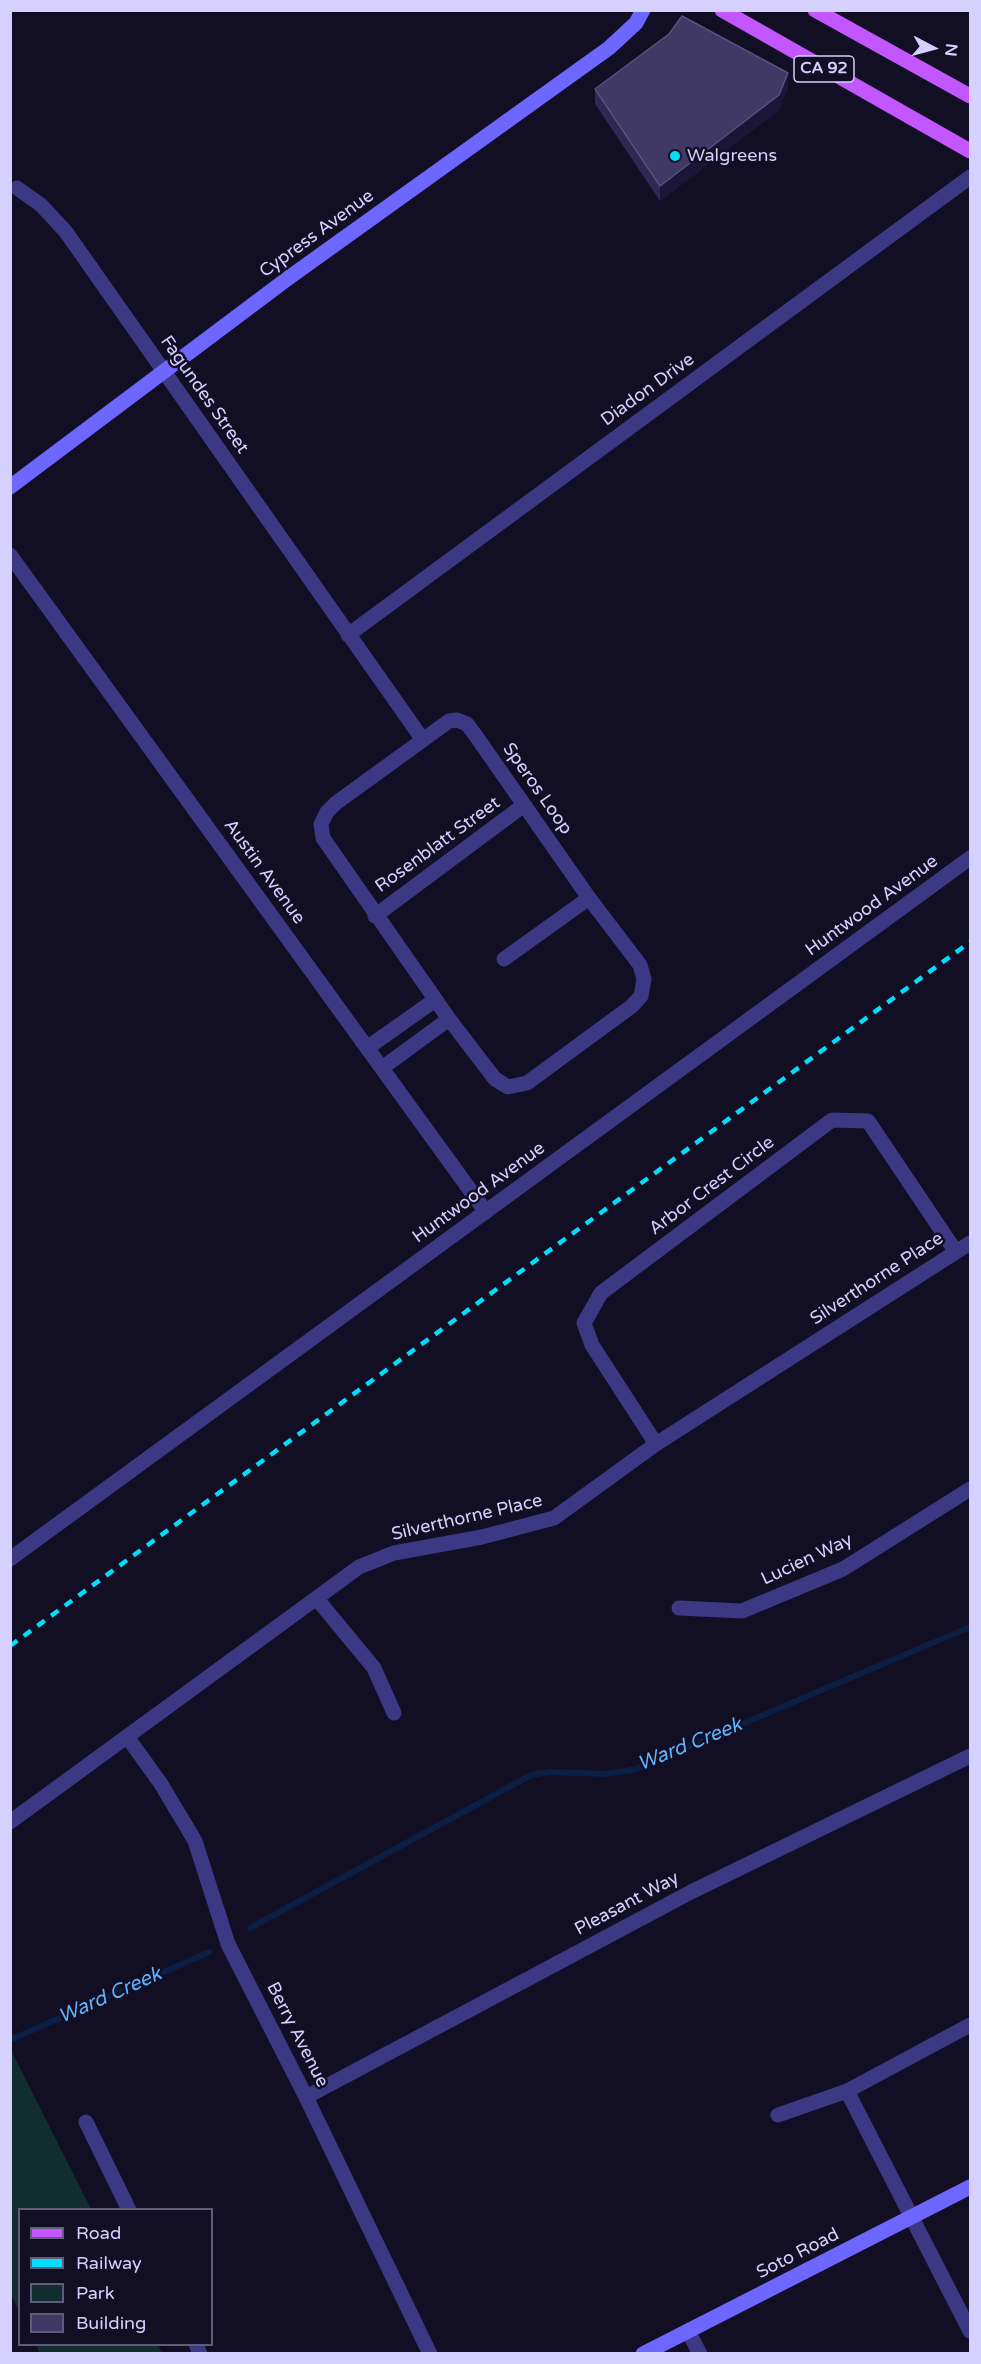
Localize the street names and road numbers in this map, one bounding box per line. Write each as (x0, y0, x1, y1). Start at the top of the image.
road number: CA 92 (794, 56, 854, 82)
street label: Cypress Avenue (256, 185, 378, 283)
street label: Fagundes Street (155, 332, 253, 458)
street label: Diadon Drive (597, 349, 699, 431)
street label: Speros Loop (497, 739, 577, 839)
street label: Rosenblatt Street (371, 792, 505, 898)
street label: Austin Avenue (219, 815, 309, 929)
street label: Huntwood Avenue (802, 851, 942, 961)
street label: Arbor Crest Circle (645, 1132, 779, 1240)
street label: Huntwood Avenue (409, 1138, 549, 1248)
street label: Silverthorne Place (806, 1228, 948, 1330)
street label: Silverthorne Place (389, 1490, 545, 1546)
street label: Lucien Way (758, 1529, 856, 1591)
street label: Pleasant Way (571, 1867, 683, 1941)
street label: Berry Avenue (261, 1979, 333, 2091)
street label: Soto Road (753, 2224, 843, 2284)

